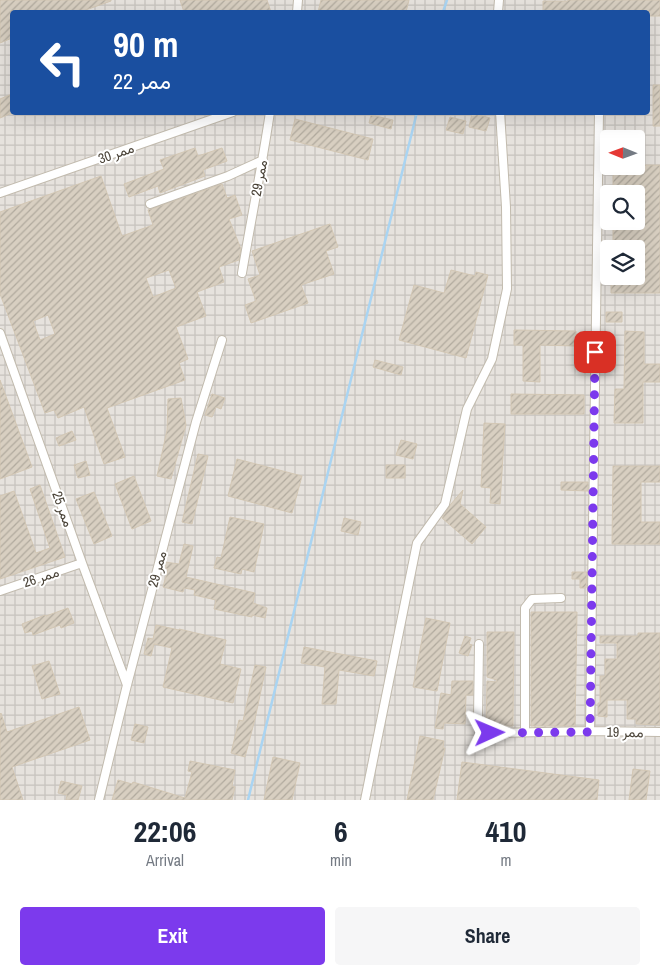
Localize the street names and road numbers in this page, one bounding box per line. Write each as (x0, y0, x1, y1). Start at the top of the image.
street label: ممر 30 (96, 138, 136, 168)
street label: ممر 29 (247, 158, 271, 198)
street label: ممر 25 (48, 489, 78, 529)
street label: ممر 29 (144, 549, 170, 589)
street label: ممر 26 (21, 563, 61, 591)
street label: ممر 19 (606, 723, 644, 741)

